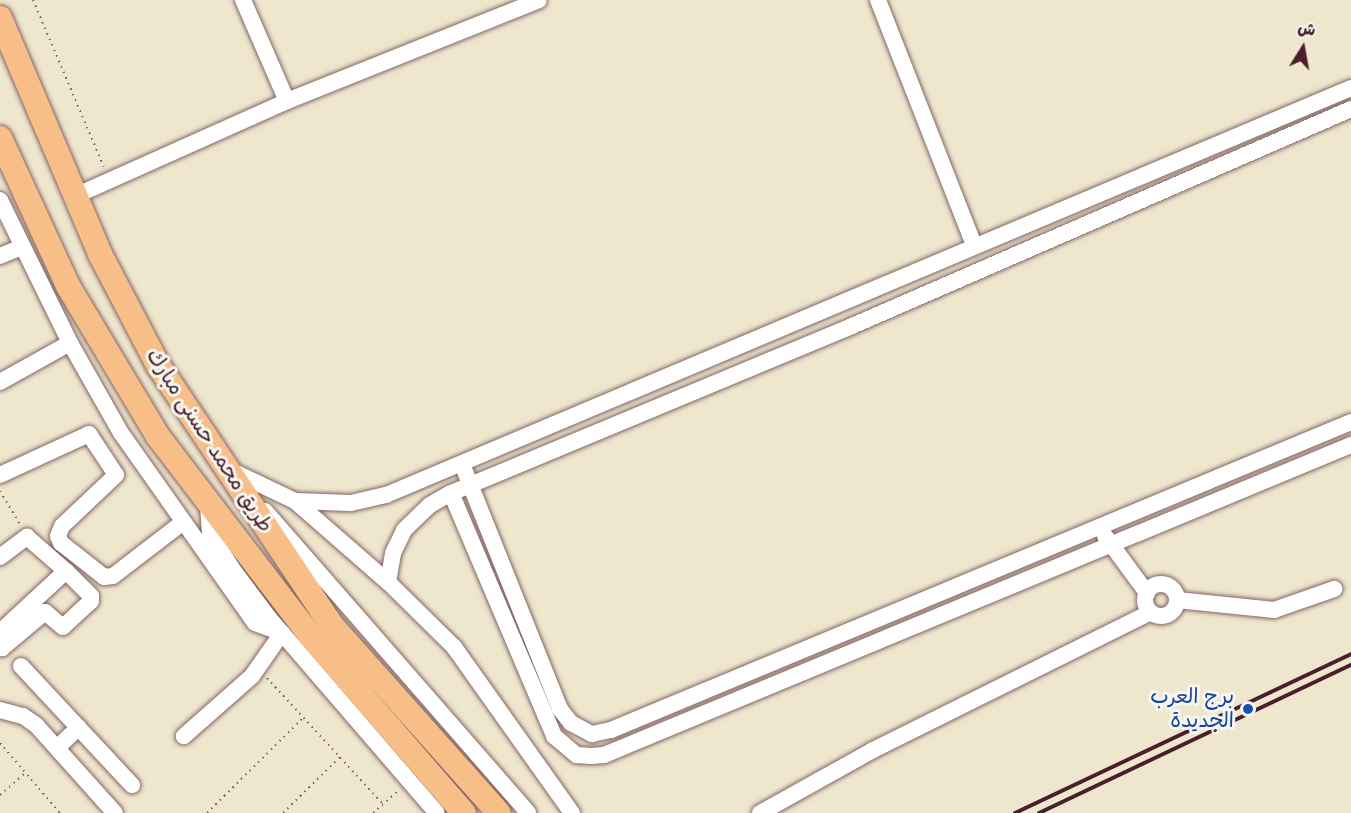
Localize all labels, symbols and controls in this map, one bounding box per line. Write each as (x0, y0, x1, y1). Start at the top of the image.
north arrow (1273, 18, 1333, 78)
text: ش (1296, 18, 1317, 42)
street label: طريق محمد حسنى مبارك (140, 345, 278, 537)
place label: برج العرب الجديدة (1150, 684, 1234, 734)
marker: برج العرب الجديدة (1239, 700, 1257, 718)

